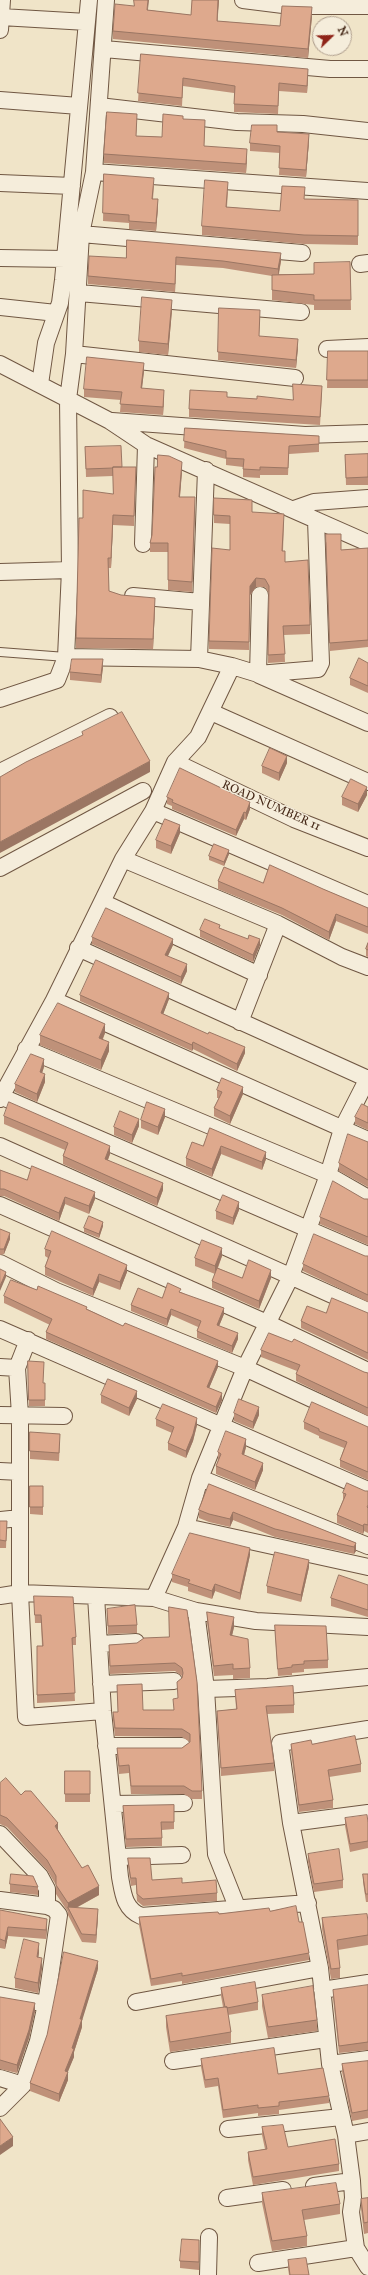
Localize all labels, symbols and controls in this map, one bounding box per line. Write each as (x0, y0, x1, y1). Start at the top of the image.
north arrow (312, 16, 352, 56)
text: N (335, 25, 350, 38)
street label: ROAD NUMBER 11 (220, 778, 322, 834)

